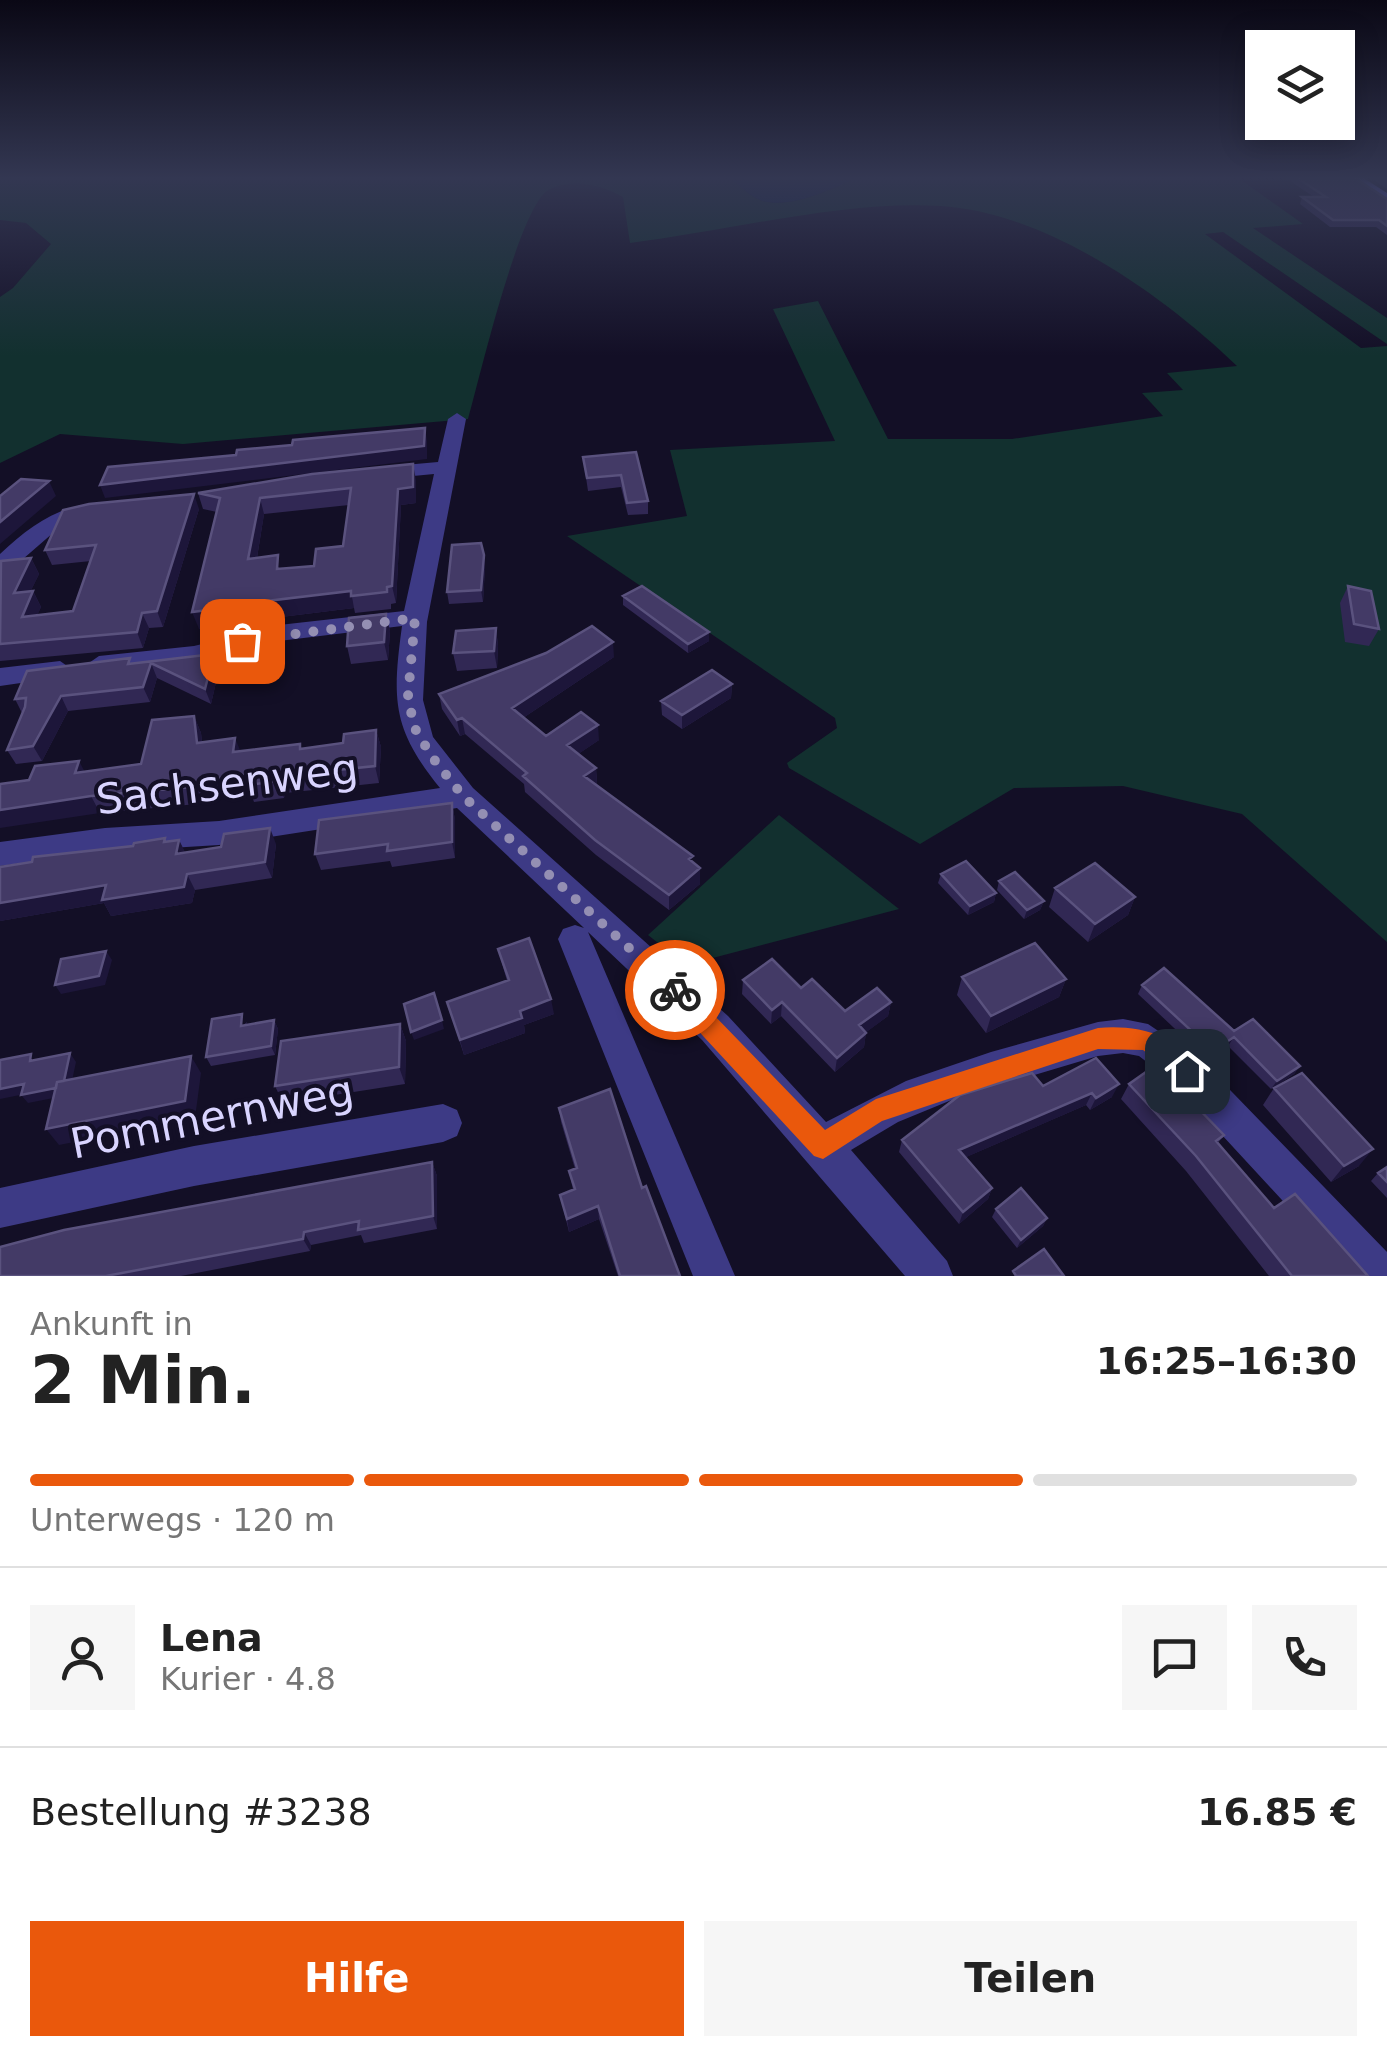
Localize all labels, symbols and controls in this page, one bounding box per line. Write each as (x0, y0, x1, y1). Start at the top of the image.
map controls (1245, 30, 1355, 140)
button: layers (1245, 30, 1355, 140)
pin (200, 599, 285, 684)
icon: bag (215, 614, 270, 669)
street label: Sachsenweg (93, 744, 361, 824)
courier (625, 940, 725, 1040)
icon: bike (648, 963, 703, 1018)
pin (1145, 1029, 1230, 1114)
icon: home (1160, 1044, 1215, 1099)
street label: Pommernweg (66, 1066, 358, 1168)
text: Ankunft in (30, 1305, 193, 1343)
text: 16:25–16:30 (1096, 1339, 1357, 1383)
text: 2 Min. (30, 1343, 256, 1418)
text: Unterwegs · 120 m (30, 1501, 335, 1539)
button: person (30, 1605, 135, 1710)
button: chat (1122, 1605, 1227, 1710)
button: phone (1252, 1605, 1357, 1710)
text: Lena (160, 1616, 263, 1660)
text: Kurier · 4.8 (160, 1660, 336, 1698)
text: Bestellung #3238 (30, 1790, 372, 1834)
text: 16.85 € (1197, 1790, 1357, 1834)
button: Hilfe (30, 1921, 684, 2036)
button: Teilen (704, 1921, 1357, 2036)

